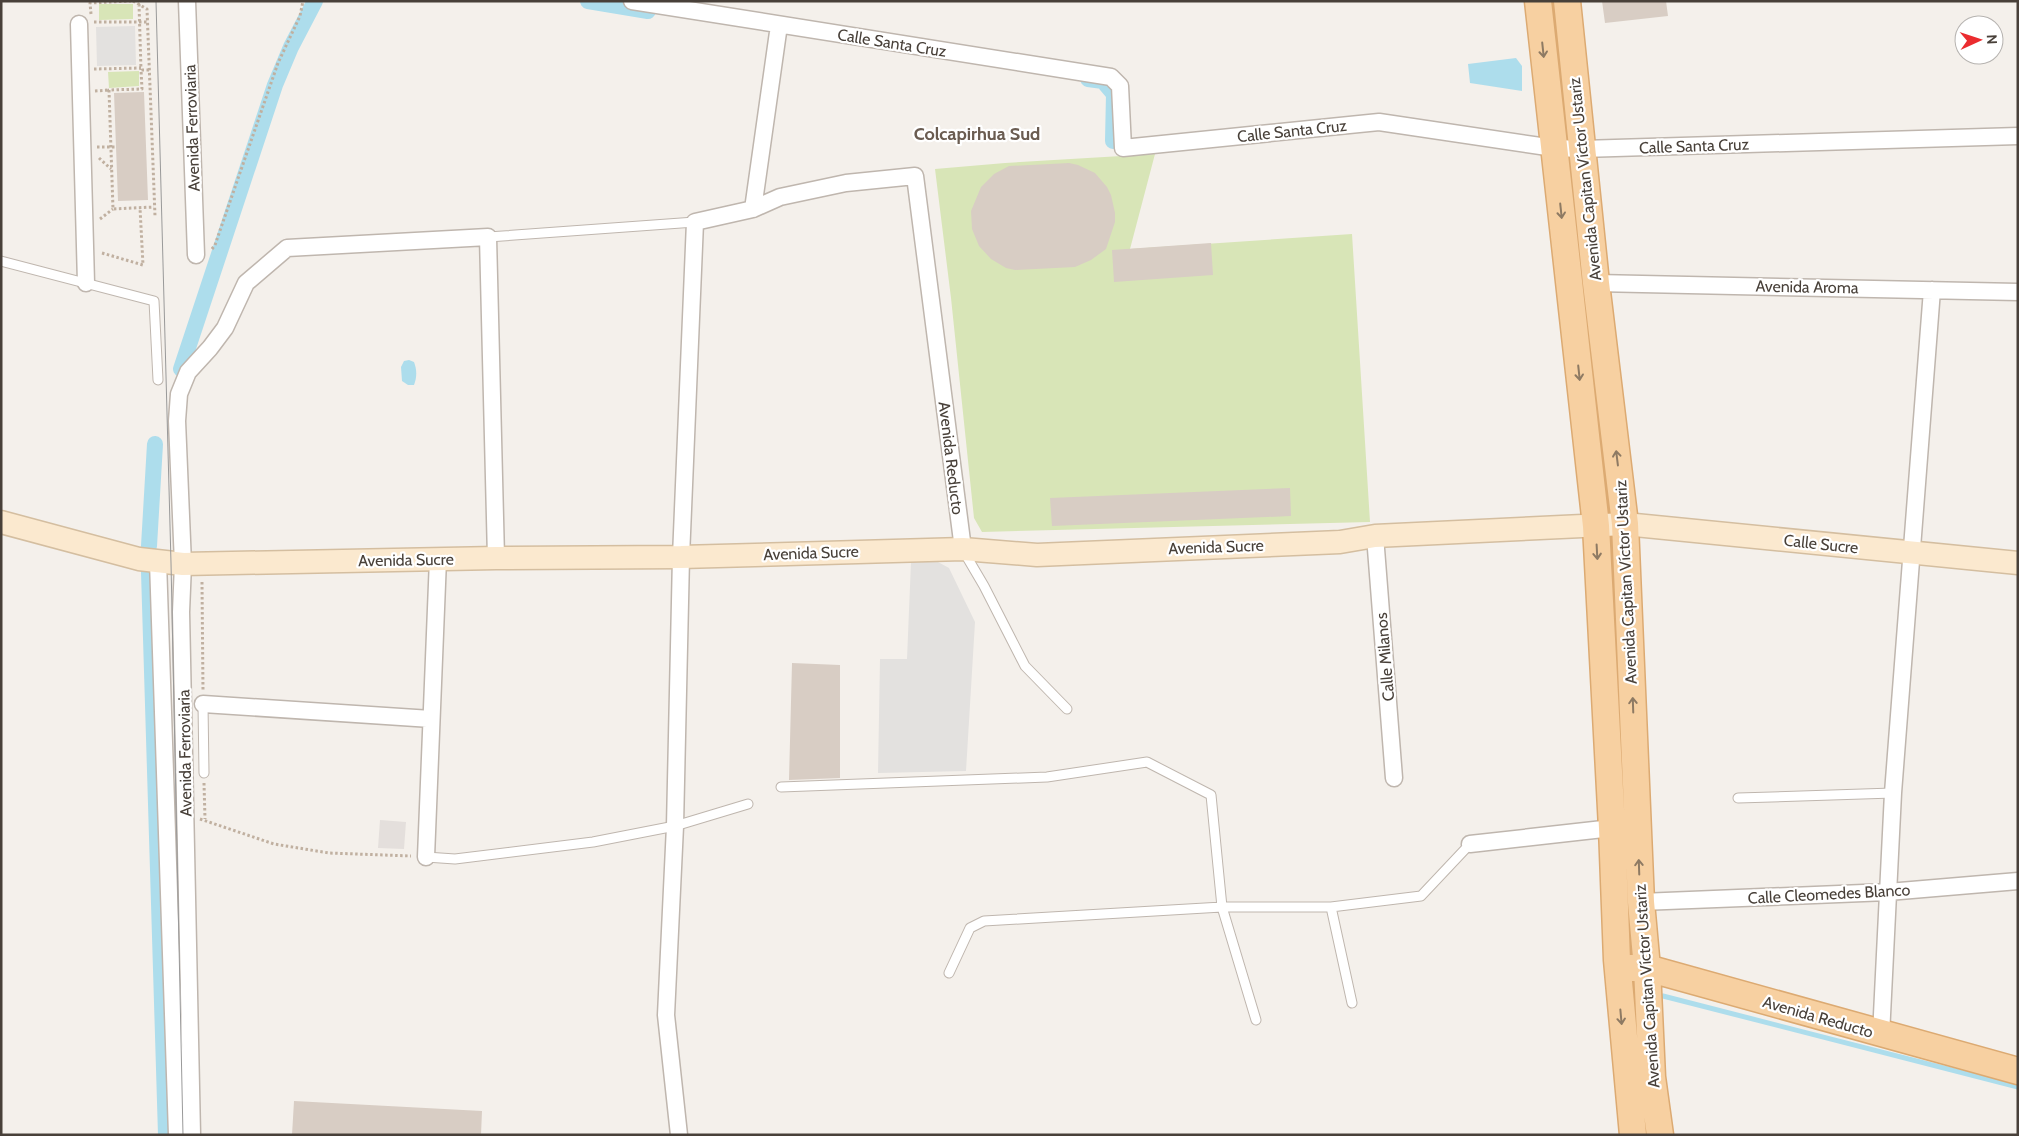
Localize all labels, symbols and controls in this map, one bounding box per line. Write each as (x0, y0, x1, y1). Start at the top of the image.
north arrow (1954, 15, 2004, 65)
street label: Calle Santa Cruz (836, 25, 948, 61)
text: N (1983, 34, 2001, 45)
one-way arrow (1538, 41, 1548, 57)
street label: Avenida Ferroviaria (180, 64, 204, 192)
street label: Avenida Capitan Víctor Ustariz (1565, 76, 1605, 282)
street label: Calle Santa Cruz (1236, 116, 1348, 146)
district label: Colcapirhua Sud (914, 123, 1040, 145)
street label: Calle Santa Cruz (1639, 135, 1750, 157)
one-way arrow (1556, 203, 1566, 219)
street label: Avenida Aroma (1755, 277, 1859, 297)
one-way arrow (1574, 364, 1584, 380)
street label: Avenida Reducto (935, 400, 967, 516)
one-way arrow (1612, 450, 1622, 466)
street label: Avenida Capitan Víctor Ustariz (1611, 479, 1641, 684)
street label: Calle Sucre (1783, 531, 1859, 557)
street label: Avenida Sucre (1168, 536, 1264, 558)
street label: Avenida Sucre (763, 542, 859, 564)
one-way arrow (1593, 543, 1602, 559)
street label: Avenida Sucre (358, 550, 454, 570)
street label: Calle Milanos (1372, 612, 1398, 702)
street label: Avenida Ferroviaria (174, 689, 196, 817)
one-way arrow (1628, 697, 1637, 713)
one-way arrow (1635, 859, 1644, 875)
street label: Calle Cleomedes Blanco (1747, 880, 1911, 908)
street label: Avenida Capitan Víctor Ustariz (1630, 883, 1664, 1088)
street label: Avenida Reducto (1761, 992, 1876, 1042)
one-way arrow (1617, 1008, 1626, 1024)

